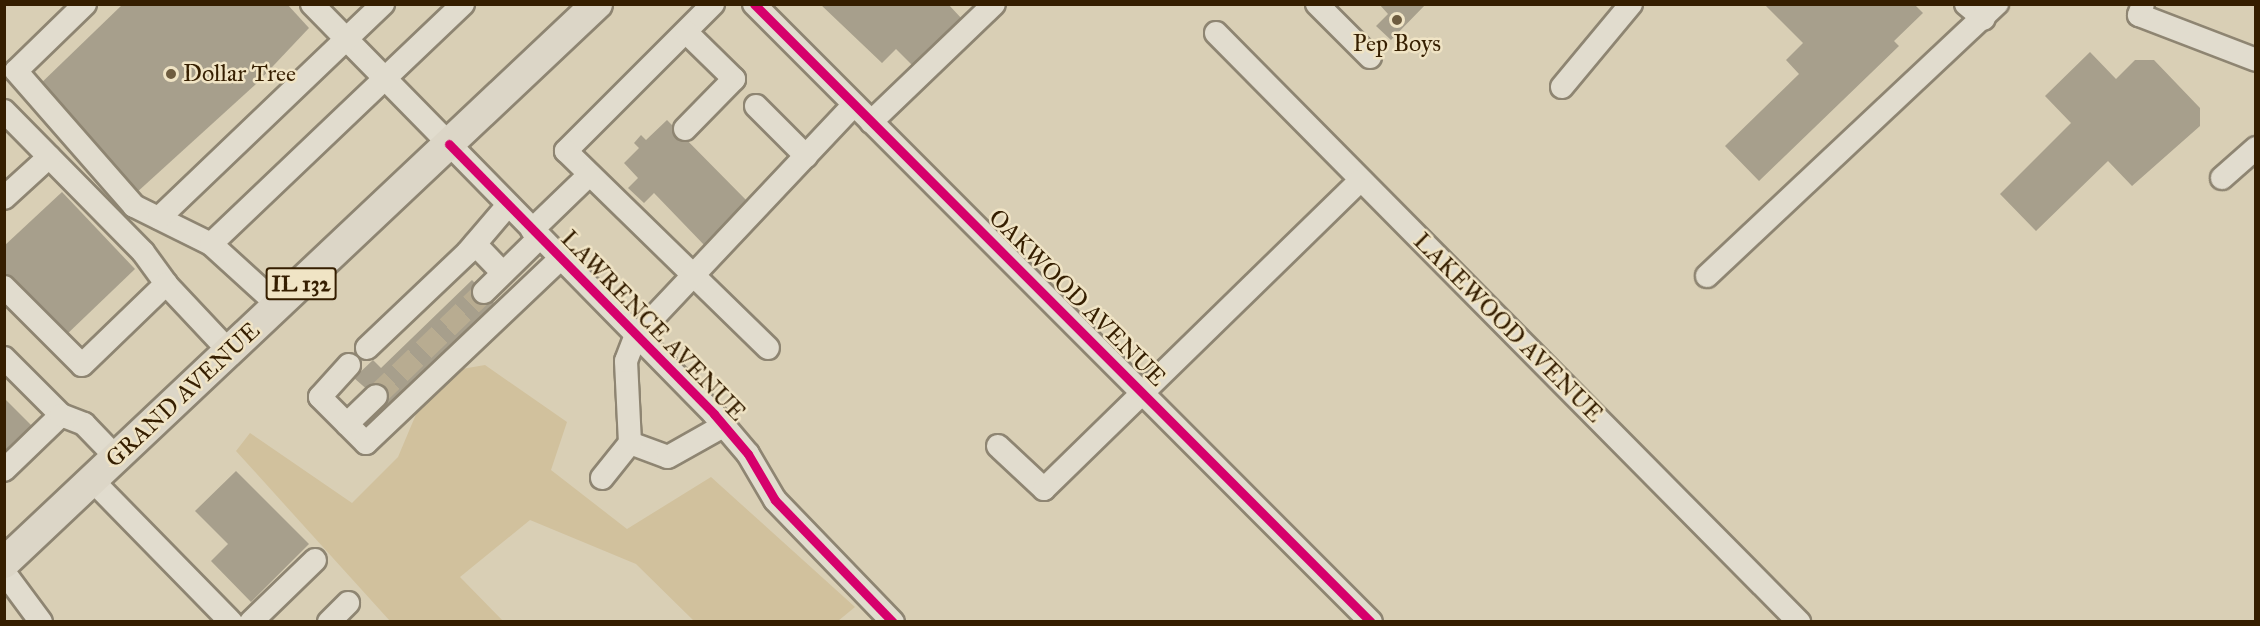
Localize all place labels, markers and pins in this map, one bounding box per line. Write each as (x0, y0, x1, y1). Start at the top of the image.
marker: Pep Boys (1390, 13, 1404, 27)
place label: Pep Boys (1353, 30, 1441, 58)
place label: Dollar Tree (183, 60, 296, 88)
marker: Dollar Tree (164, 67, 178, 81)

